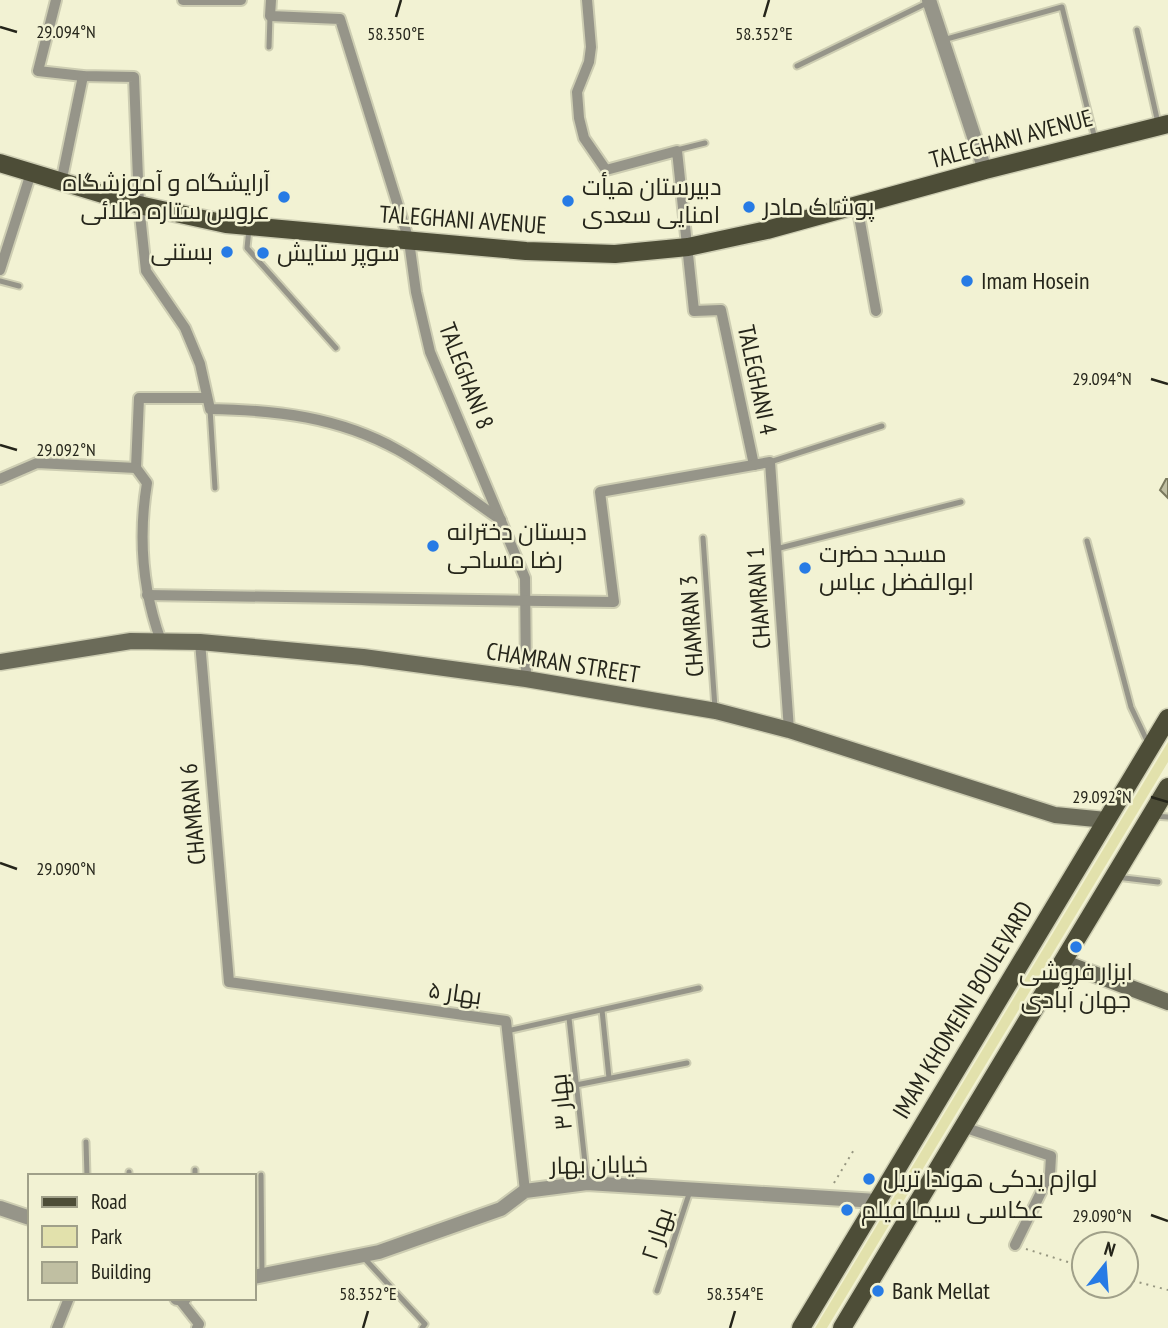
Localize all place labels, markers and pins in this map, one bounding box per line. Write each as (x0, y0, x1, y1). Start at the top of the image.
place label: آرایشگاه و آموزشگاه عروس ستاره طلائی (62, 167, 271, 226)
place label: دبیرستان هیأت امنایی سعدی (582, 171, 722, 230)
marker: آرایشگاه و آموزشگاه عروس ستاره طلائی (276, 189, 292, 205)
place label: پوشاک مادر (761, 191, 875, 223)
marker: دبیرستان هیأت امنایی سعدی (560, 193, 576, 209)
marker: پوشاک مادر (741, 199, 757, 215)
place label: بستنی (151, 236, 213, 267)
place label: سوپر ستایش (277, 237, 400, 269)
marker: بستنی (219, 244, 235, 260)
marker: سوپر ستایش (255, 245, 271, 261)
place label: Imam Hosein (981, 265, 1090, 296)
marker: Imam Hosein (959, 273, 975, 289)
place label: دبستان دخترانه رضا مساحی (447, 516, 587, 575)
marker: دبستان دخترانه رضا مساحی (425, 538, 441, 554)
place label: مسجد حضرت ابوالفضل عباس (819, 538, 974, 597)
marker: مسجد حضرت ابوالفضل عباس (797, 560, 813, 576)
marker: ابزار فروشی جهان آبادی (1068, 939, 1084, 955)
place label: ابزار فروشی جهان آبادی (1019, 956, 1133, 1015)
place label: لوازم یدکی هوندا تریل (883, 1163, 1097, 1195)
marker: لوازم یدکی هوندا تریل (861, 1171, 877, 1187)
place label: عکاسی سیما فیلم (861, 1194, 1044, 1226)
marker: عکاسی سیما فیلم (839, 1202, 855, 1218)
place label: Bank Mellat (892, 1275, 990, 1306)
marker: Bank Mellat (870, 1283, 886, 1299)

